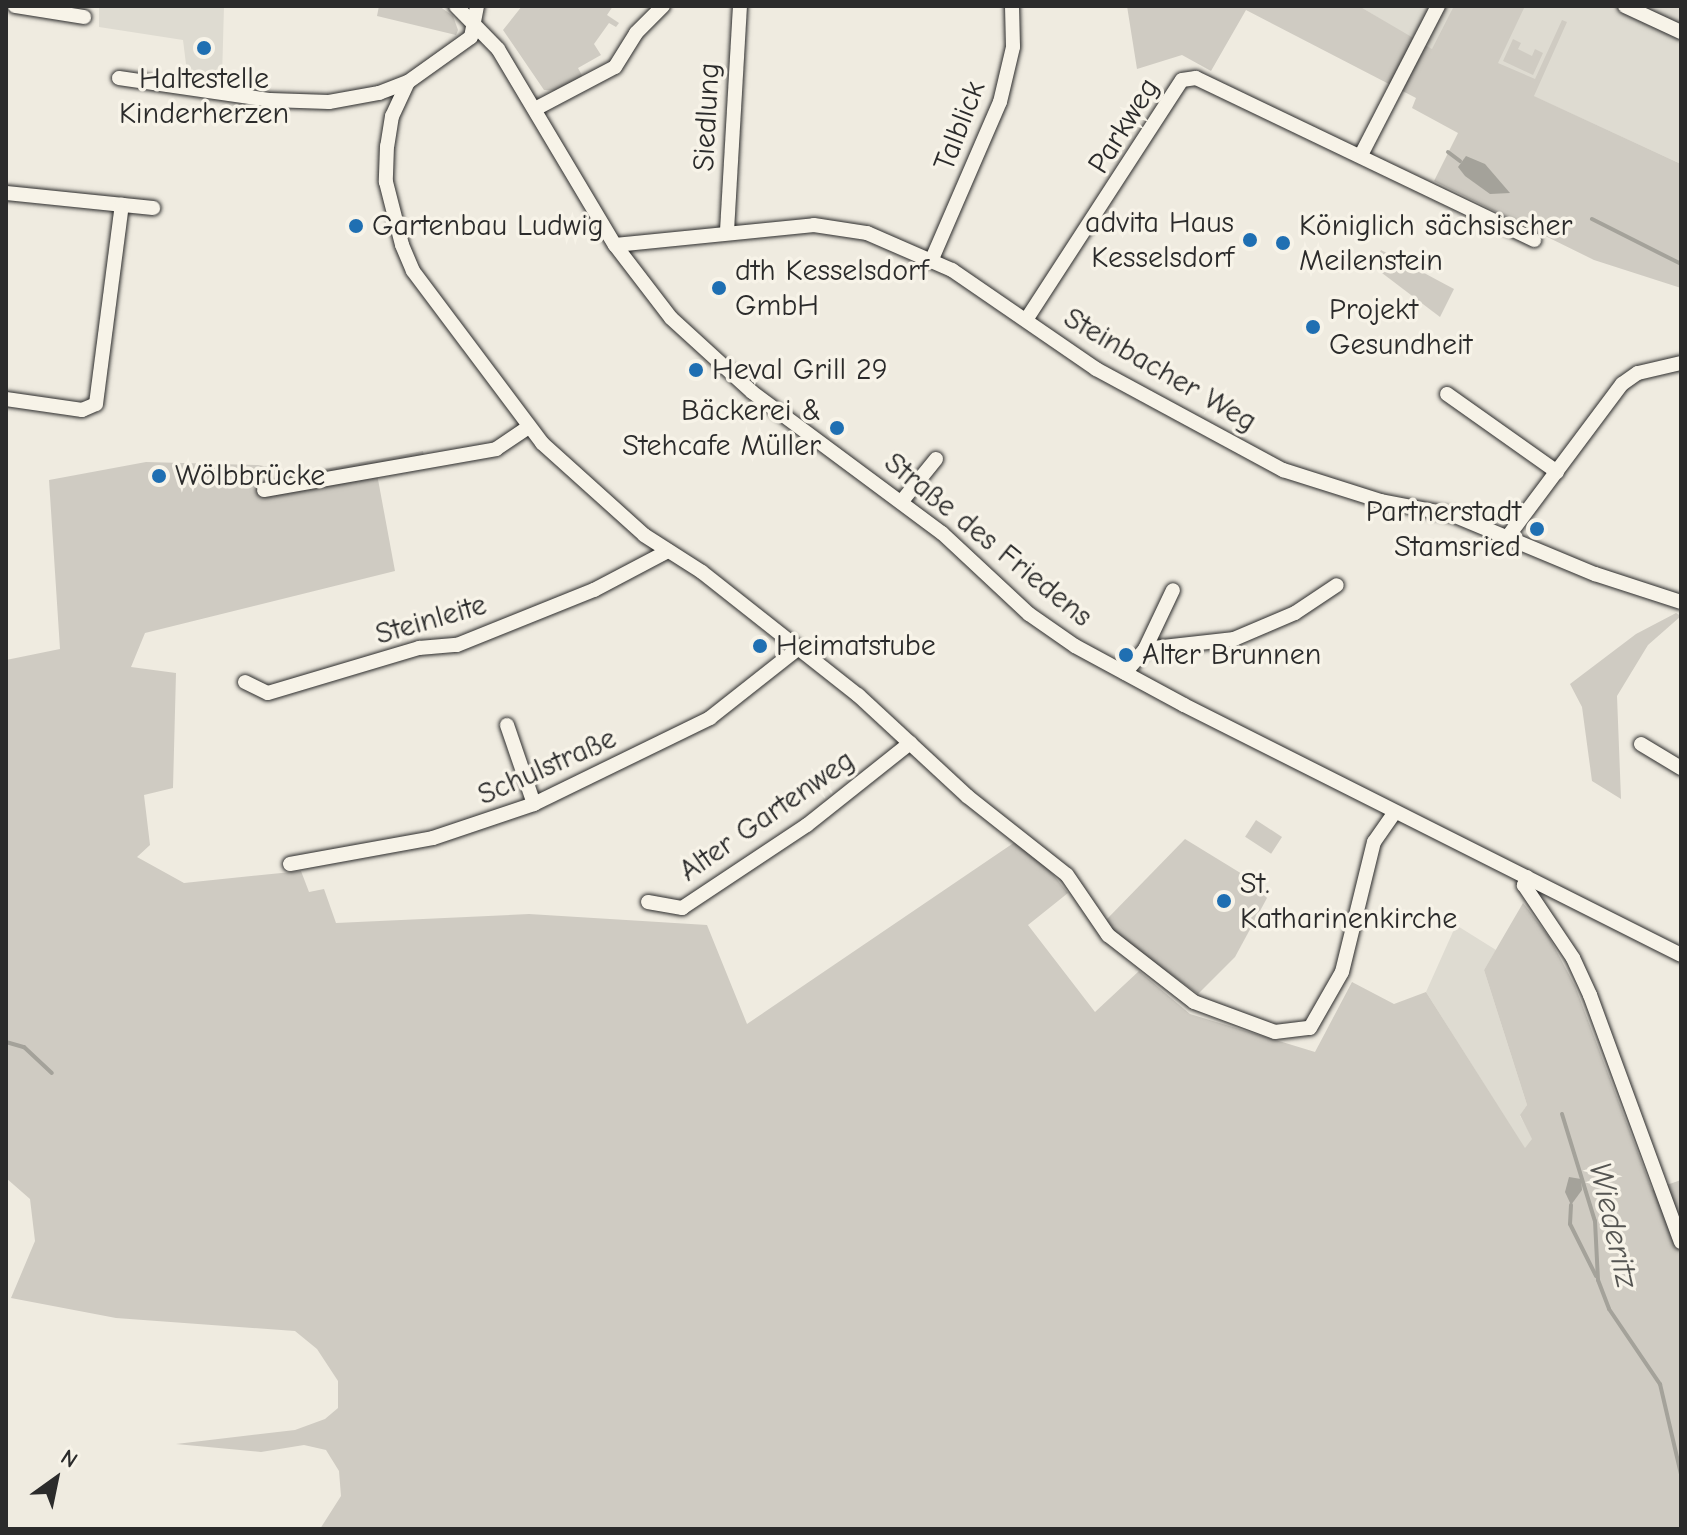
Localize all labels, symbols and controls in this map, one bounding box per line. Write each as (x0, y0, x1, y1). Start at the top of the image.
marker: Haltestelle Kinderherzen (195, 39, 213, 57)
place label: Haltestelle Kinderherzen (119, 61, 289, 132)
street label: Siedlung (686, 62, 728, 172)
street label: Parkweg (1081, 72, 1167, 180)
street label: Talblick (926, 76, 994, 176)
place label: advita Haus Kesselsdorf (1085, 205, 1234, 276)
place label: Gartenbau Ludwig (372, 208, 604, 244)
place label: Königlich sächsischer Meilenstein (1299, 208, 1572, 278)
marker: Gartenbau Ludwig (347, 217, 365, 235)
marker: advita Haus Kesselsdorf (1241, 231, 1259, 249)
marker: Königlich sächsischer Meilenstein (1274, 234, 1292, 252)
place label: dth Kesselsdorf GmbH (735, 253, 928, 324)
marker: dth Kesselsdorf GmbH (710, 279, 728, 297)
place label: Projekt Gesundheit (1329, 292, 1472, 362)
street label: Steinbacher Weg (1057, 300, 1263, 440)
marker: Projekt Gesundheit (1304, 318, 1322, 336)
place label: Heval Grill 29 (712, 352, 888, 388)
marker: Heval Grill 29 (687, 361, 705, 379)
place label: Bäckerei & Stehcafe Müller (622, 393, 821, 464)
marker: Bäckerei & Stehcafe Müller (828, 419, 846, 437)
street label: Straße des Friedens (877, 445, 1099, 635)
place label: Wölbbrücke (175, 458, 325, 494)
marker: Wölbbrücke (150, 467, 168, 485)
place label: Partnerstadt Stamsried (1366, 494, 1521, 564)
marker: Partnerstadt Stamsried (1528, 520, 1546, 538)
street label: Steinleite (371, 587, 491, 653)
place label: Heimatstube (776, 628, 936, 664)
marker: Heimatstube (751, 637, 769, 655)
place label: Alter Brunnen (1142, 637, 1321, 673)
marker: Alter Brunnen (1117, 646, 1135, 664)
street label: Schulstraße (472, 721, 622, 813)
street label: Alter Gartenweg (673, 742, 861, 890)
place label: St. Katharinenkirche (1240, 866, 1457, 936)
marker: St. Katharinenkirche (1215, 892, 1233, 910)
water label: Wiederitz (1580, 1159, 1646, 1291)
north arrow (16, 1439, 96, 1519)
text: N (56, 1444, 82, 1474)

